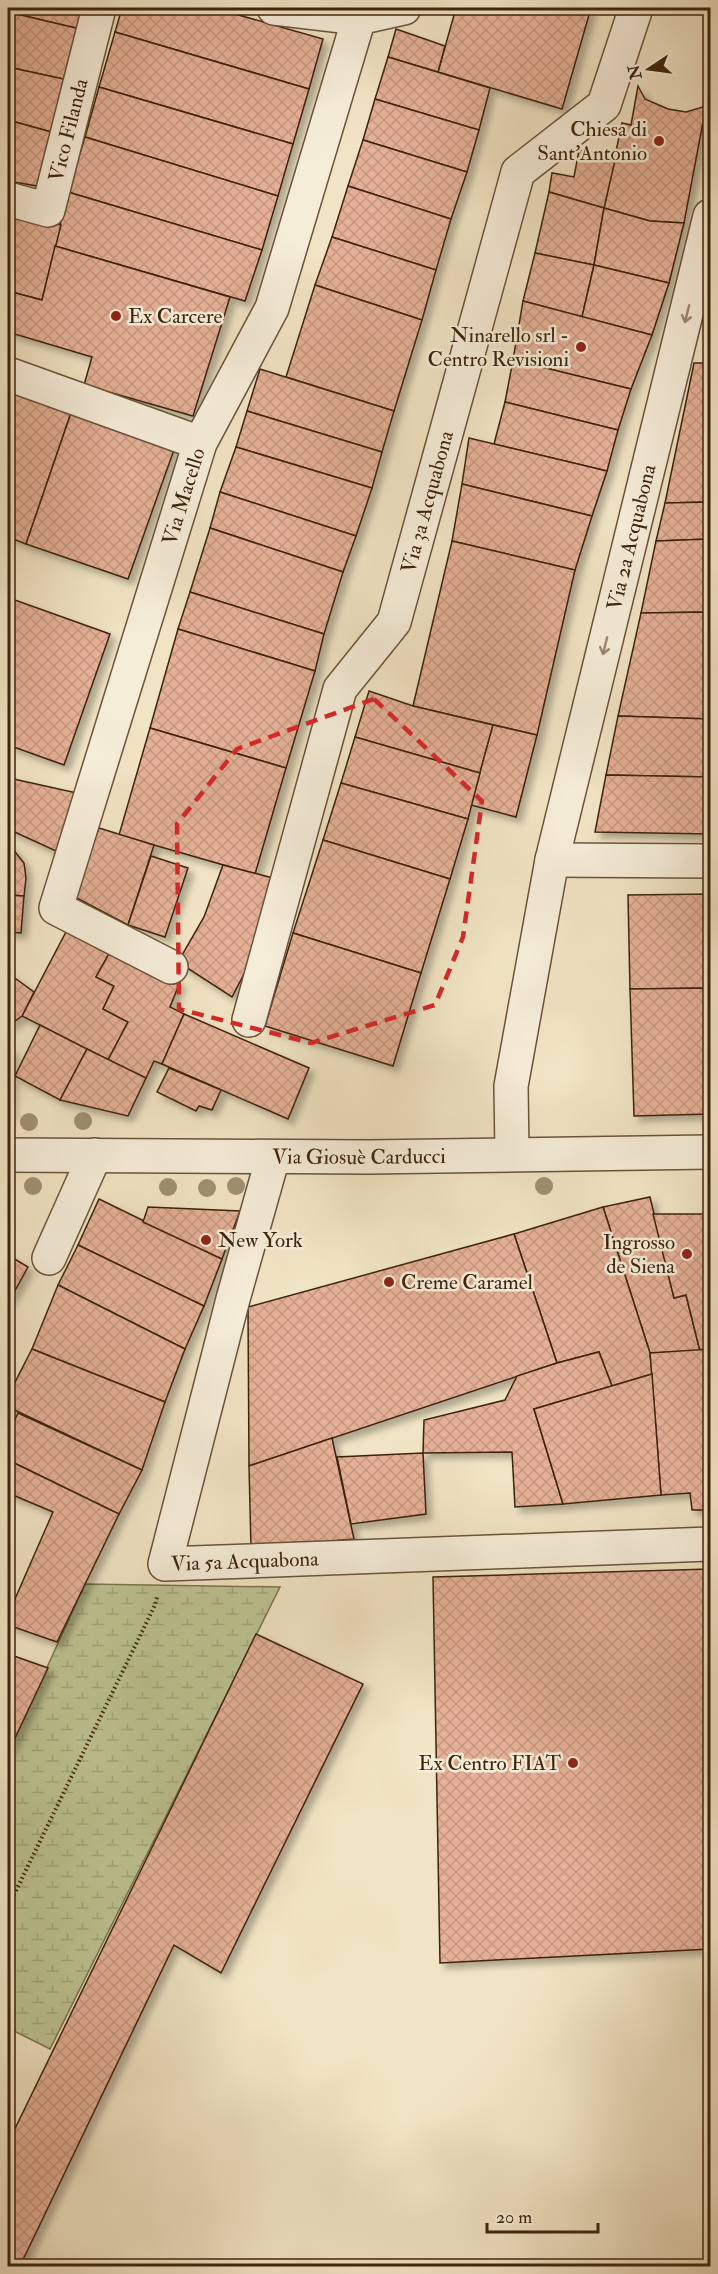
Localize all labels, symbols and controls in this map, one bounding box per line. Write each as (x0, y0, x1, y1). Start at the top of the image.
north arrow (619, 39, 679, 99)
text: N (624, 62, 647, 82)
street label: Vico Filanda (43, 75, 95, 185)
place label: Chiesa di Sant'Antonio (537, 116, 647, 167)
marker: Chiesa di Sant'Antonio (652, 134, 666, 148)
place label: Ex Carcere (128, 303, 223, 330)
one-way arrow (680, 304, 692, 323)
marker: Ex Carcere (109, 309, 123, 323)
place label: Ninarello srl - Centro Revisioni (428, 322, 569, 373)
marker: Ninarello srl - Centro Revisioni (574, 340, 588, 354)
street label: Via 3a Acquabona (395, 427, 460, 576)
street label: Via Macello (156, 445, 212, 549)
street label: Via 2a Acquabona (601, 461, 663, 613)
one-way arrow (598, 636, 610, 655)
street label: Via Giosuè Carducci (272, 1143, 446, 1171)
place label: New York (218, 1227, 303, 1254)
place label: Ingrosso de Siena (603, 1229, 675, 1280)
marker: New York (199, 1233, 213, 1247)
marker: Ingrosso de Siena (680, 1247, 694, 1261)
place label: Creme Caramel (401, 1269, 534, 1296)
marker: Creme Caramel (382, 1275, 396, 1289)
street label: Via 5a Acquabona (170, 1545, 320, 1578)
place label: Ex Centro FIAT (418, 1750, 561, 1777)
marker: Ex Centro FIAT (566, 1756, 580, 1770)
scale bar (487, 2196, 598, 2234)
text: 20 m (496, 2206, 532, 2229)

